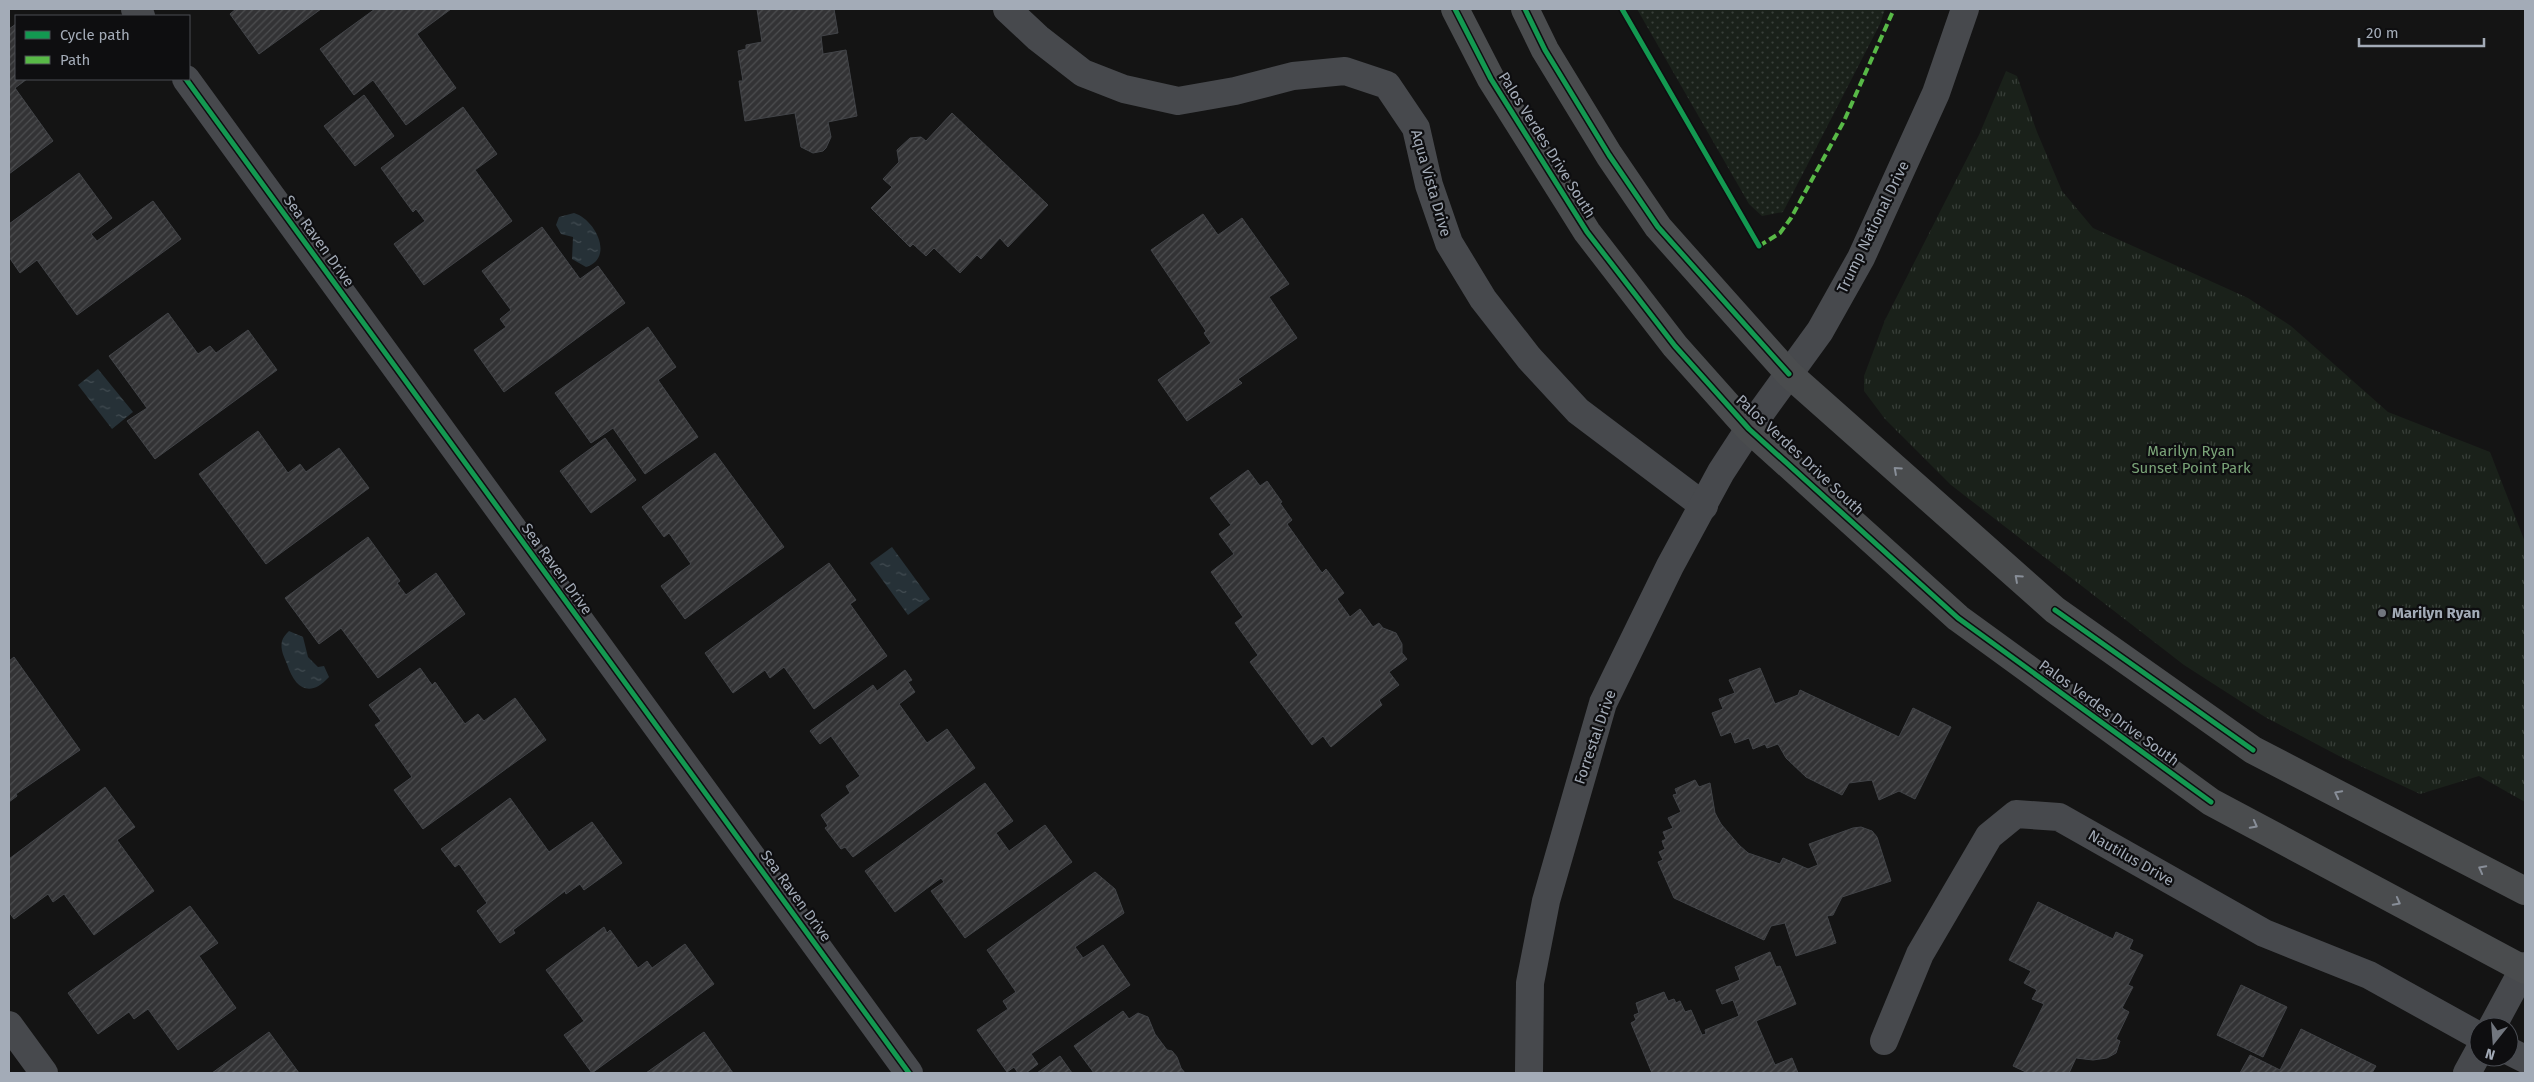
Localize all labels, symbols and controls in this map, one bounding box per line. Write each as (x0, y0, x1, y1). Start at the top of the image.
legend (15, 15, 190, 80)
scale bar (2359, 15, 2484, 47)
text: 20 m (2366, 24, 2399, 42)
text: Cycle path (60, 26, 130, 44)
text: Path (60, 51, 90, 69)
street label: Palos Verdes Drive South (1495, 69, 1599, 221)
street label: Aqua Vista Drive (1407, 127, 1455, 239)
street label: Trump National Drive (1833, 158, 1913, 296)
street label: Sea Raven Drive (280, 192, 358, 290)
street label: Palos Verdes Drive South (1732, 391, 1868, 519)
park label: Marilyn Ryan Sunset Point Park (2131, 442, 2251, 477)
one-way arrow (1893, 467, 1902, 476)
street label: Sea Raven Drive (518, 520, 596, 618)
one-way arrow (2015, 575, 2024, 584)
place label: Marilyn Ryan (2392, 604, 2480, 622)
marker: Marilyn Ryan (2376, 607, 2388, 619)
street label: Palos Verdes Drive South (2036, 656, 2182, 770)
street label: Forrestal Drive (1570, 687, 1620, 787)
one-way arrow (2334, 790, 2343, 800)
one-way arrow (2249, 819, 2258, 829)
street label: Nautilus Drive (2085, 826, 2177, 890)
street label: Sea Raven Drive (757, 847, 835, 945)
one-way arrow (2478, 865, 2487, 875)
one-way arrow (2392, 896, 2401, 906)
north arrow (2469, 1017, 2519, 1067)
text: N (2483, 1044, 2497, 1063)

